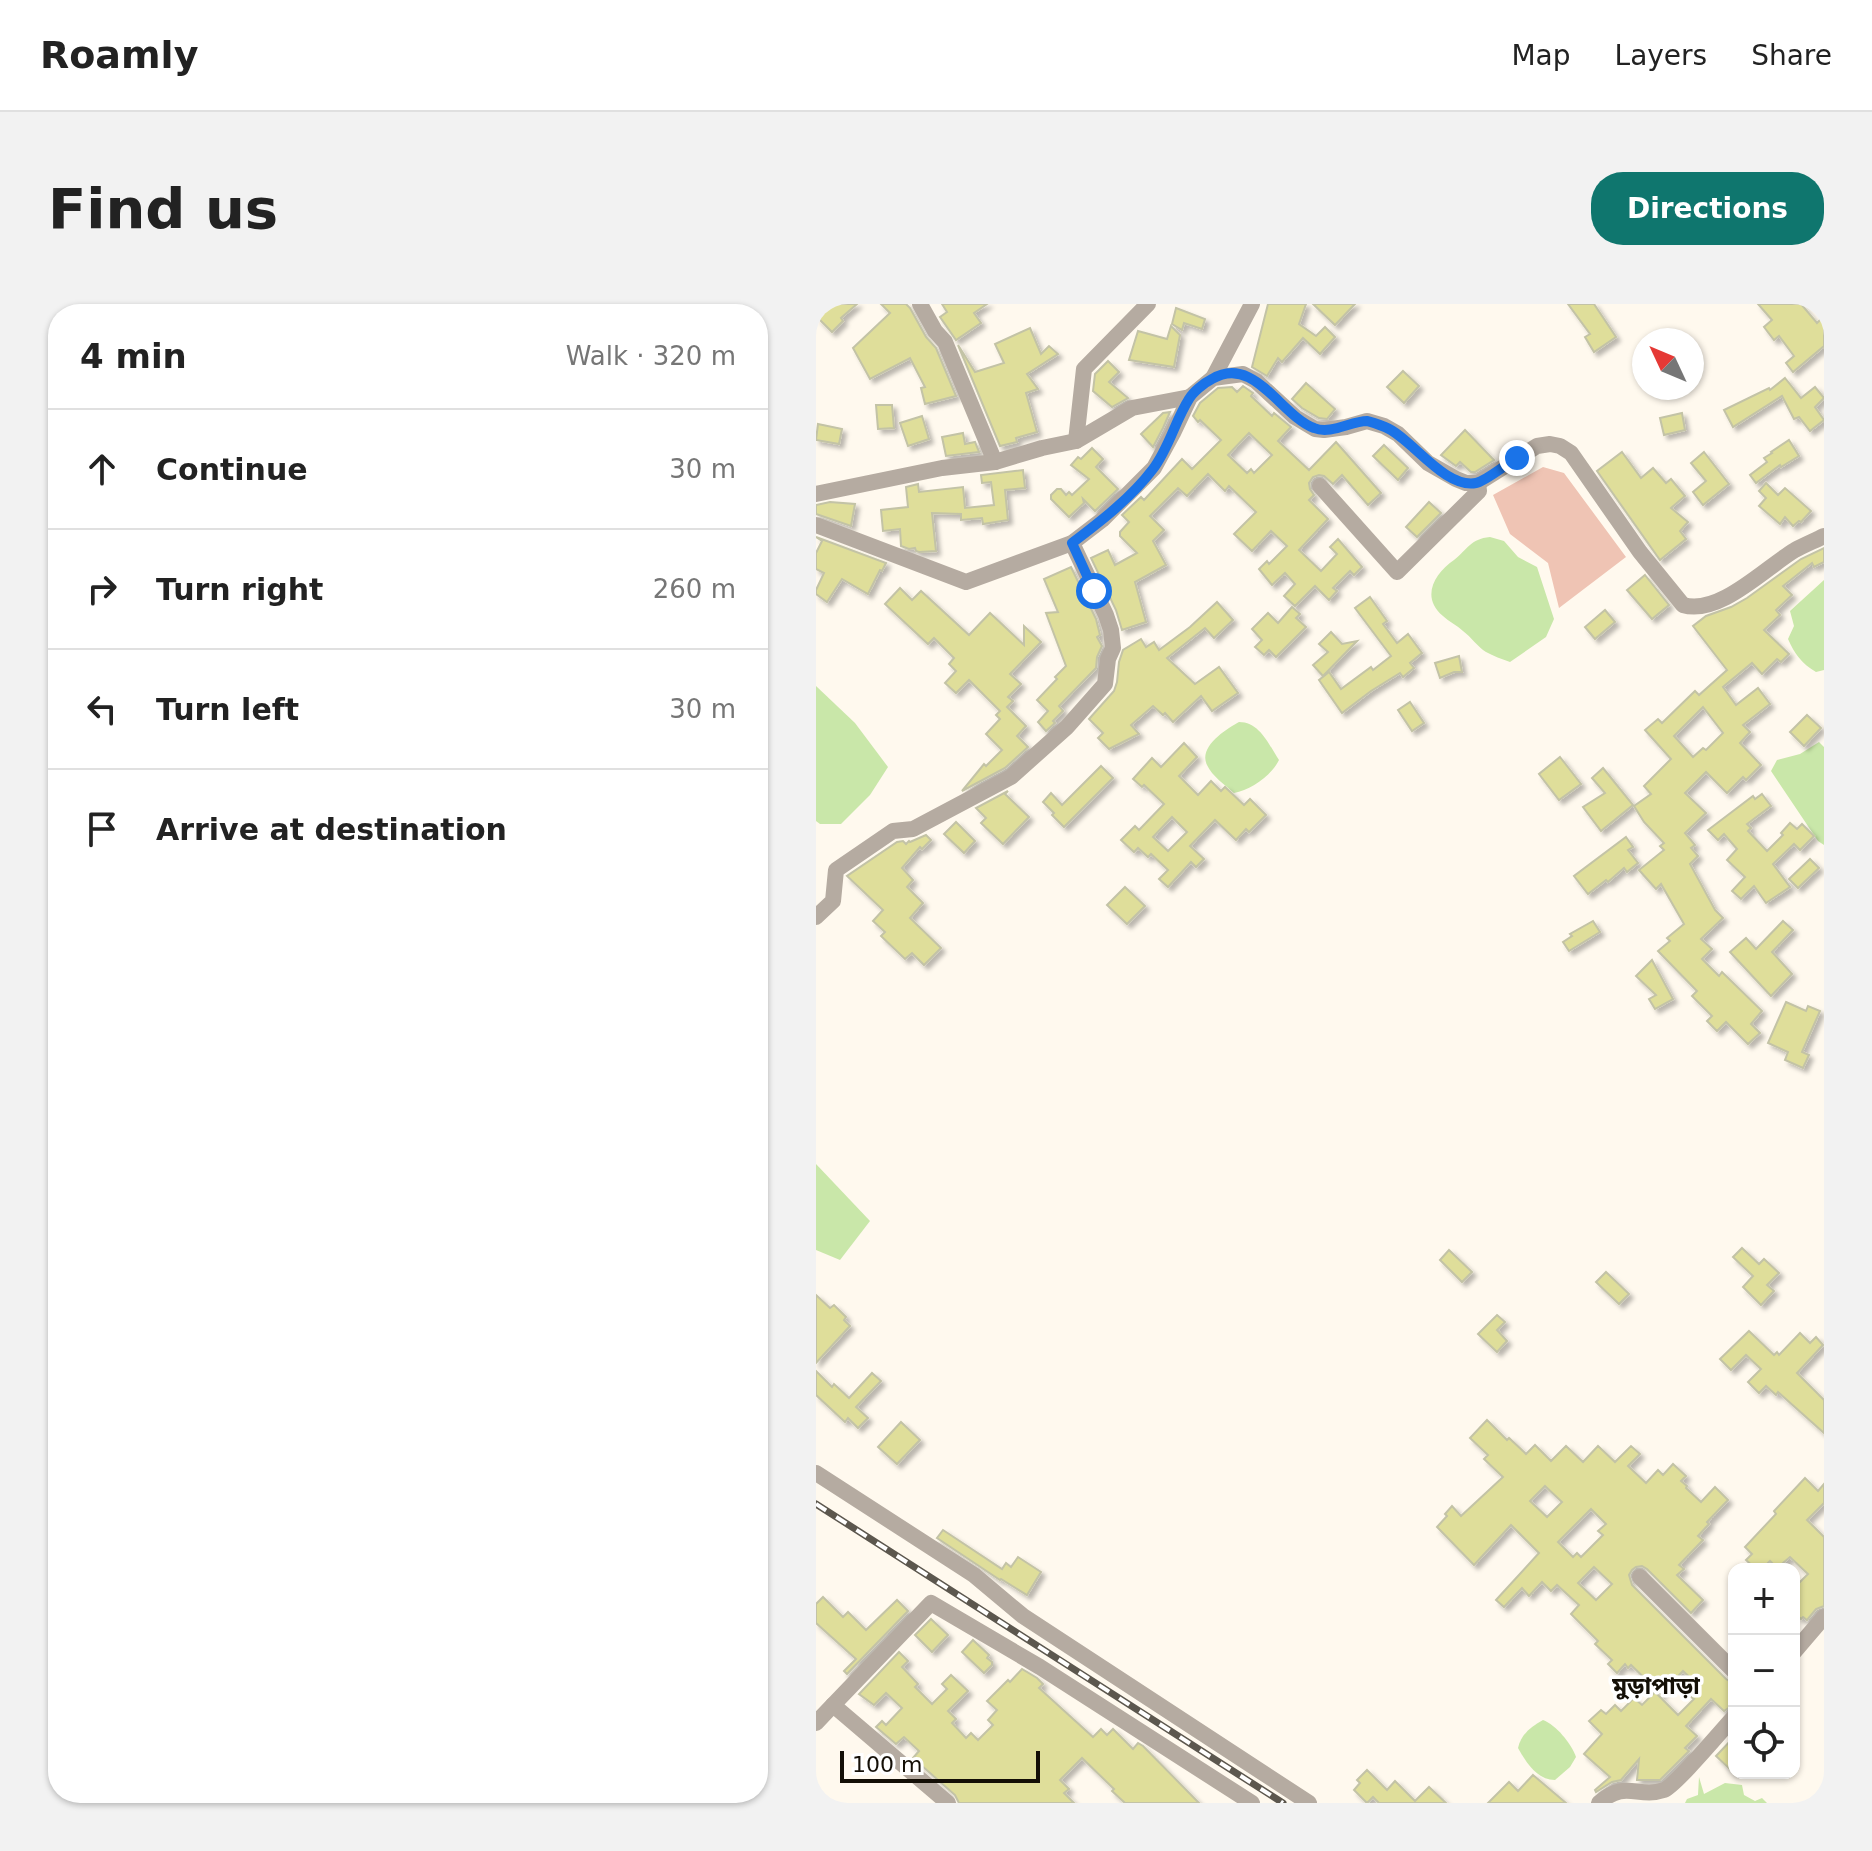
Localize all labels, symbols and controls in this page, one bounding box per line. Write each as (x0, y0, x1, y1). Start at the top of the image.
text: Roamly (40, 33, 198, 77)
text: Map (1511, 39, 1571, 72)
text: Layers (1615, 39, 1707, 72)
text: Share (1751, 39, 1832, 72)
button: Directions (1591, 172, 1824, 245)
text: Find us (48, 176, 278, 241)
north arrow (1632, 328, 1704, 400)
text: 4 min (80, 336, 187, 376)
text: Walk · 320 m (566, 341, 736, 371)
route end (1499, 440, 1535, 476)
icon: ahead (80, 447, 124, 491)
text: Continue (156, 452, 308, 487)
text: 30 m (669, 454, 736, 484)
icon: right (80, 567, 124, 611)
text: Turn right (156, 572, 323, 607)
route start (1076, 573, 1112, 609)
text: 260 m (653, 574, 736, 604)
icon: left (80, 687, 124, 731)
text: Turn left (156, 692, 299, 727)
text: 30 m (669, 694, 736, 724)
icon: arrive (80, 807, 124, 851)
text: Arrive at destination (156, 812, 507, 847)
map controls (1728, 1563, 1800, 1779)
button: + (1728, 1563, 1800, 1635)
button: − (1728, 1635, 1800, 1707)
district label: মুড়াপাড়া (1611, 1672, 1701, 1700)
button: locate (1728, 1707, 1800, 1779)
scale bar (840, 1747, 1040, 1783)
text: 100 m (852, 1752, 922, 1777)

